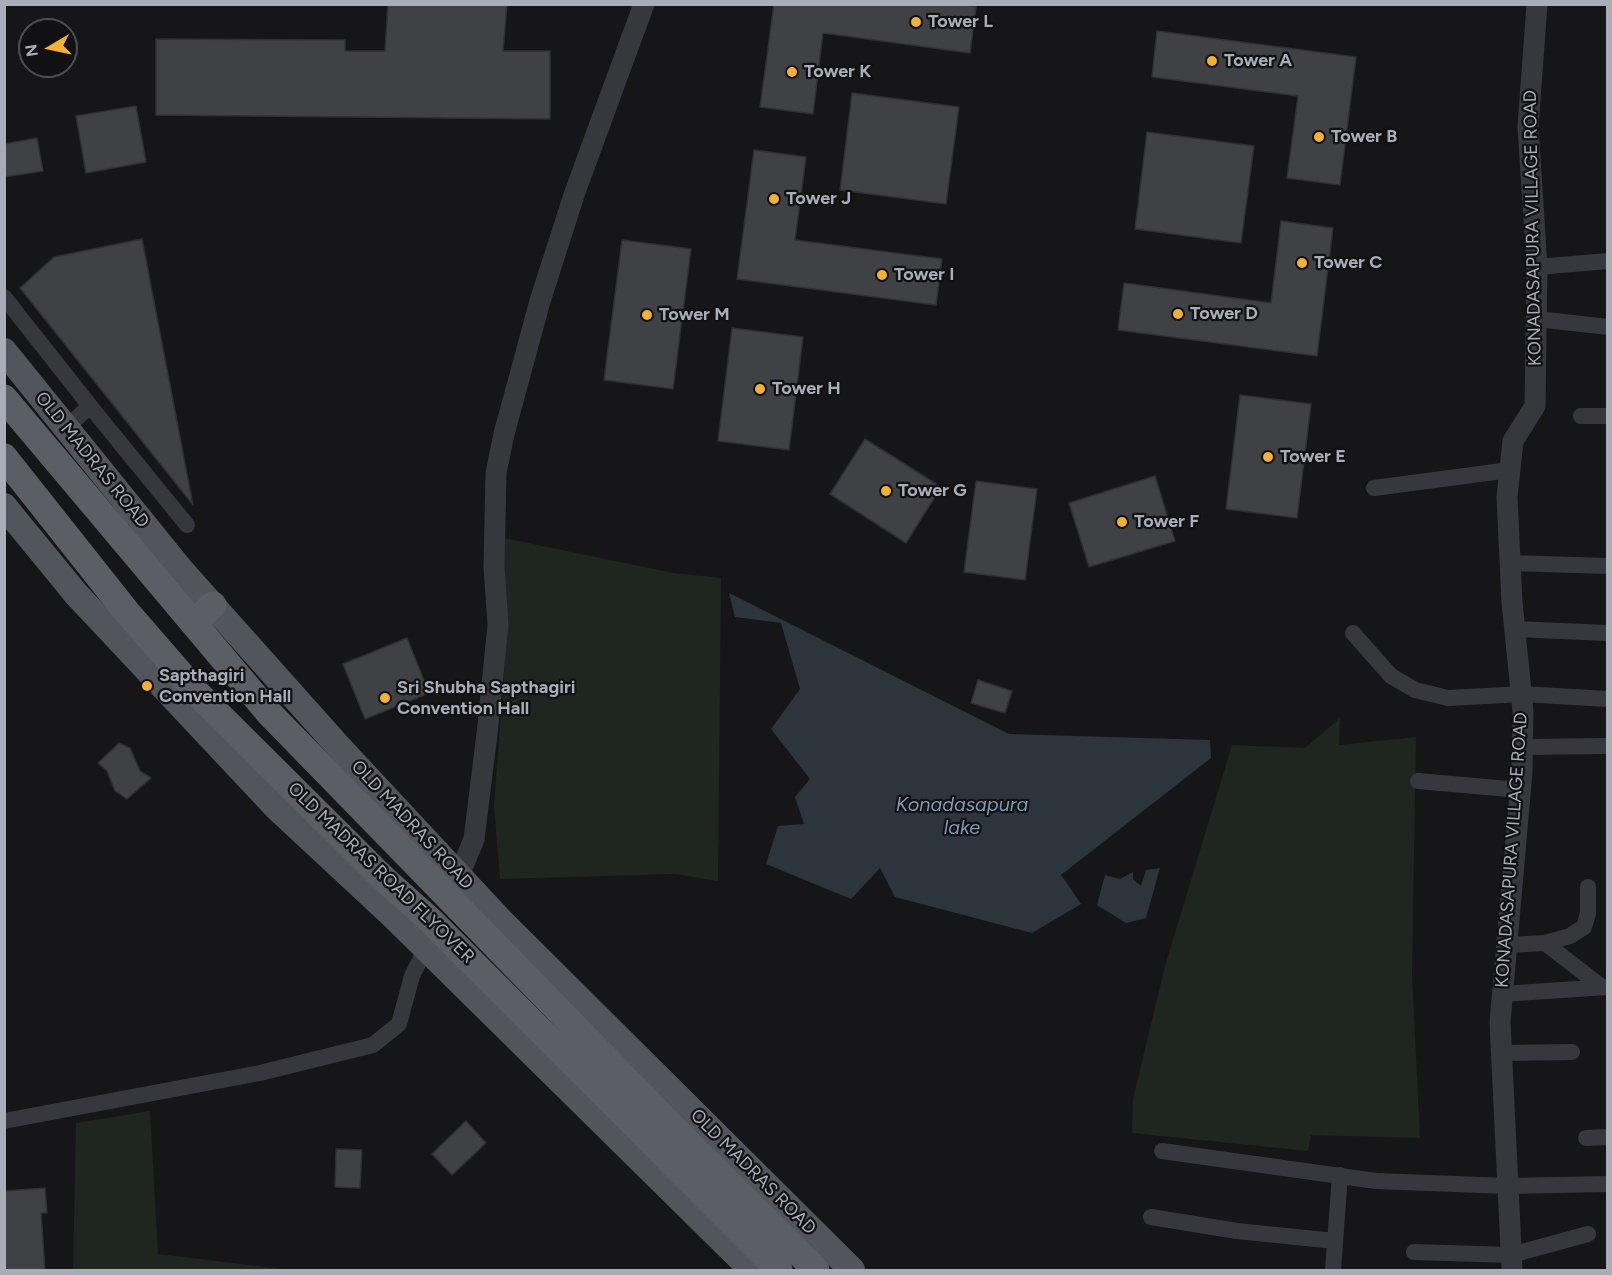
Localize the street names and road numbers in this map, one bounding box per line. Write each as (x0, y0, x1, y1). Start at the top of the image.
street label: KONADASAPURA VILLAGE ROAD (1520, 90, 1546, 366)
street label: OLD MADRAS ROAD (31, 388, 153, 532)
street label: KONADASAPURA VILLAGE ROAD (1492, 711, 1532, 989)
street label: OLD MADRAS ROAD (347, 756, 477, 894)
street label: OLD MADRAS ROAD FLYOVER (283, 778, 479, 968)
street label: OLD MADRAS ROAD (686, 1105, 820, 1239)

